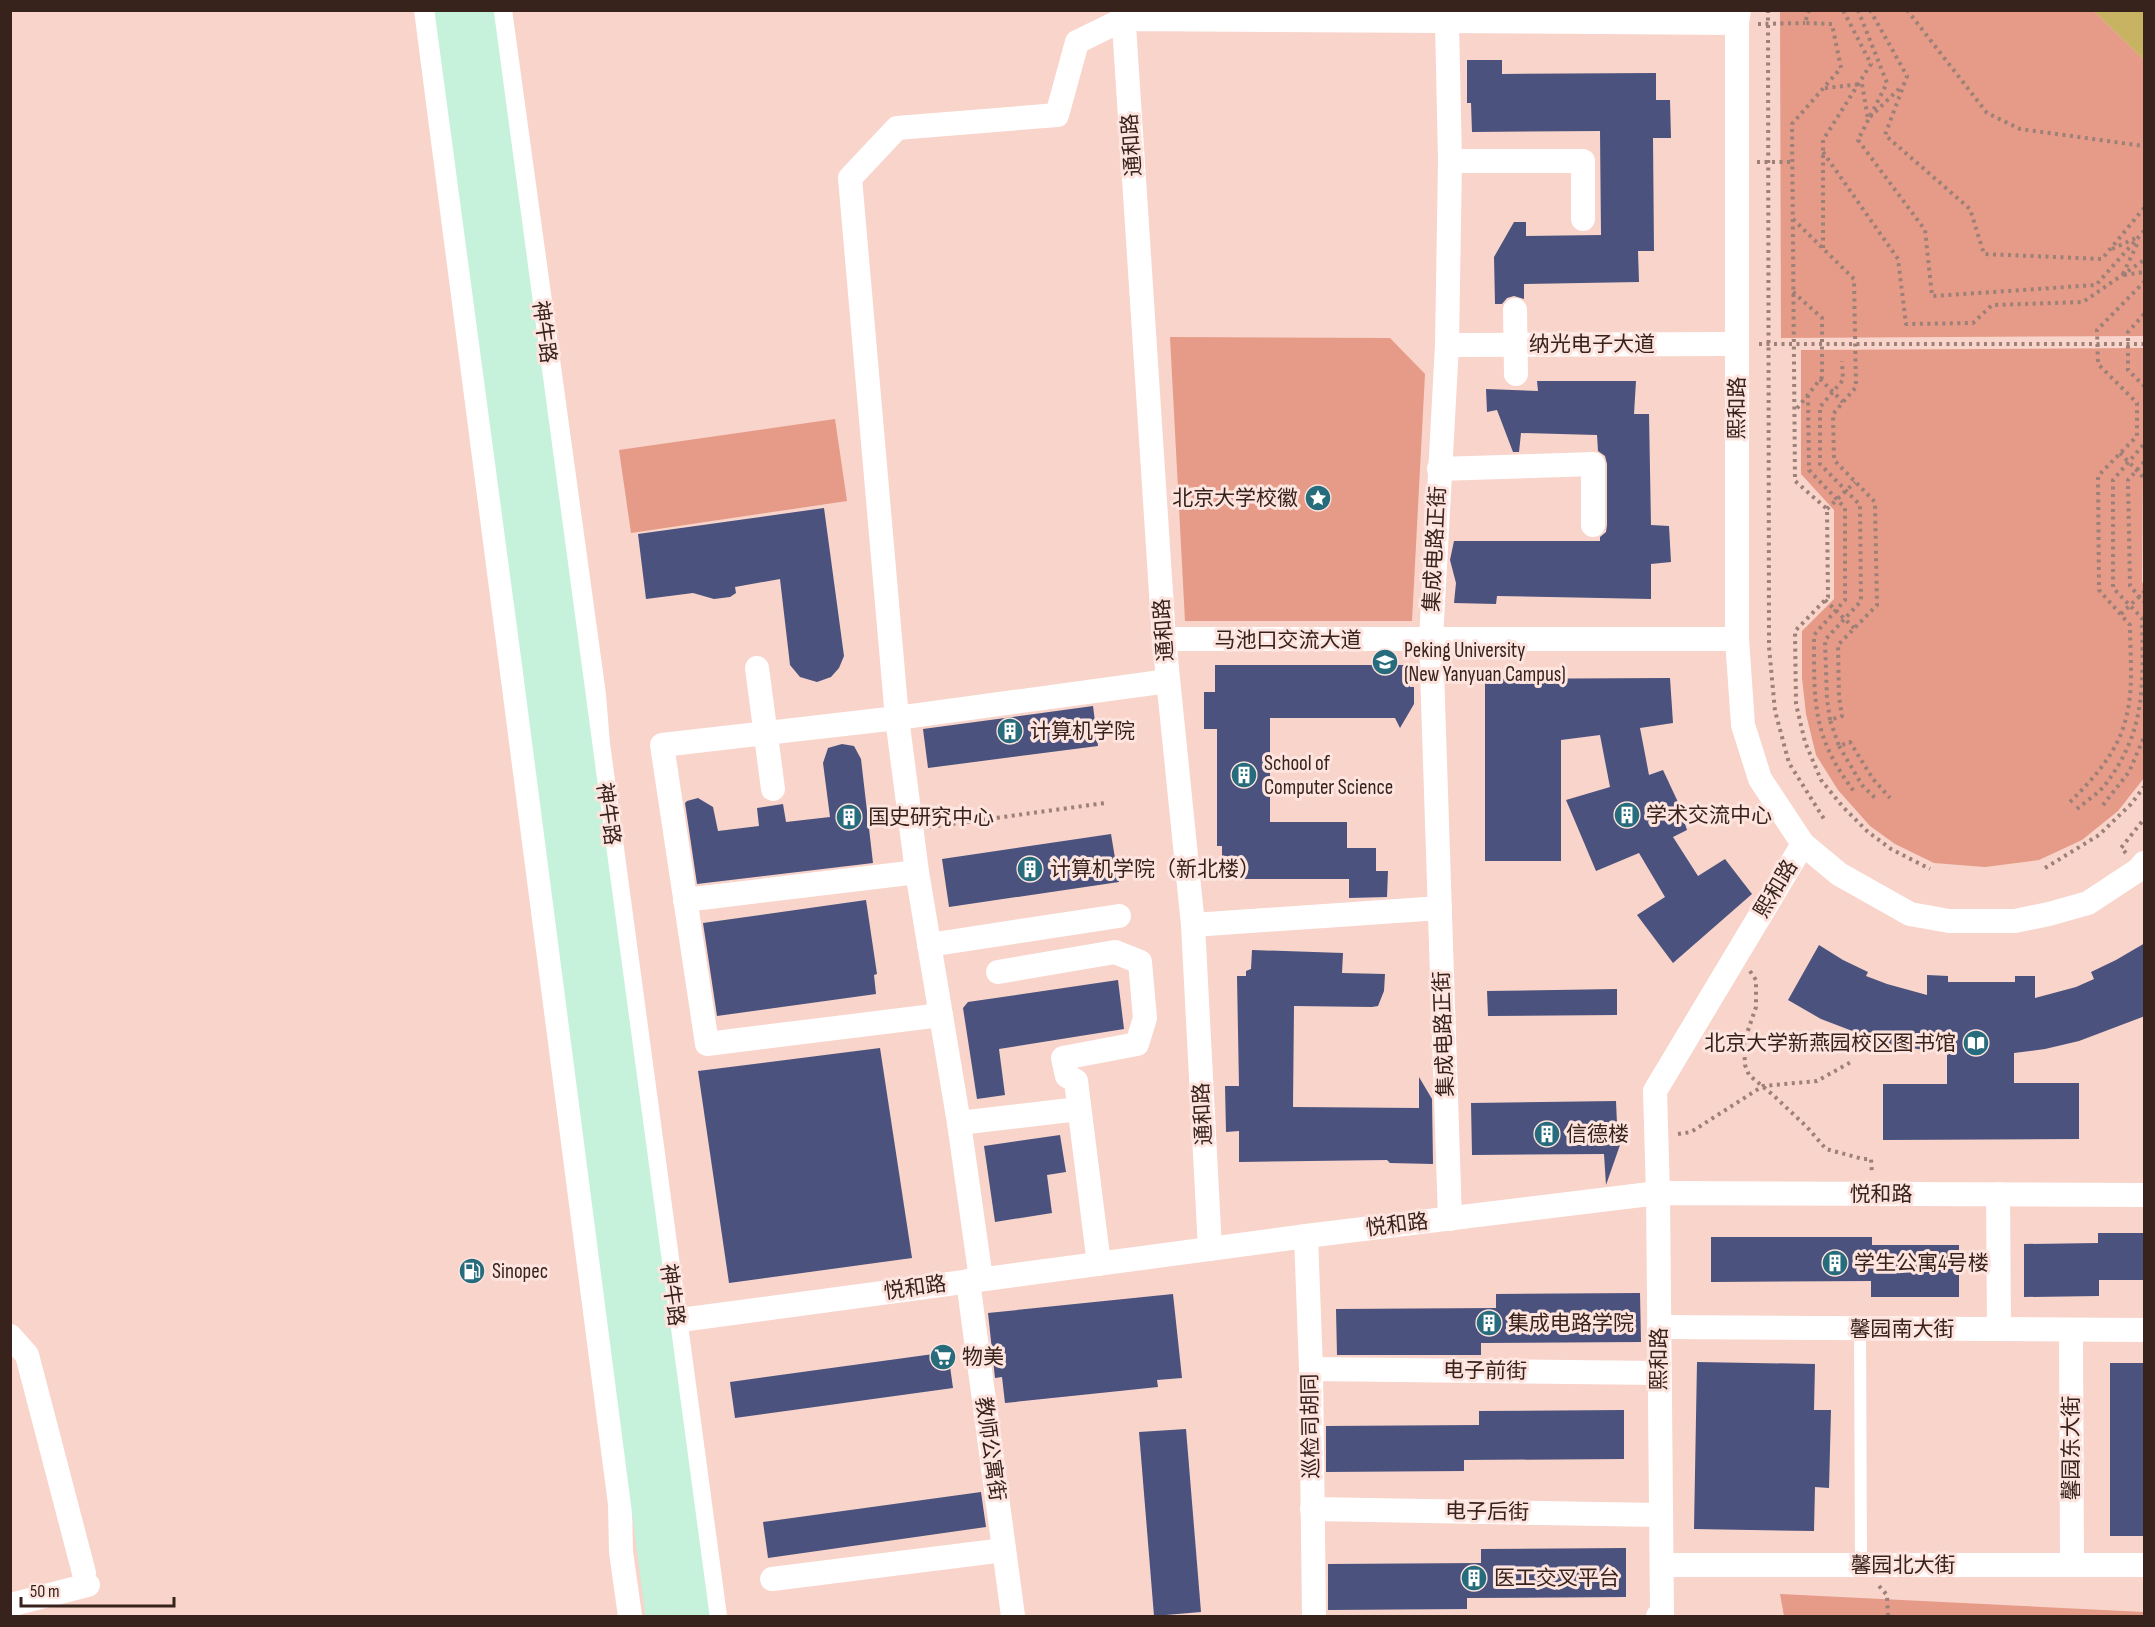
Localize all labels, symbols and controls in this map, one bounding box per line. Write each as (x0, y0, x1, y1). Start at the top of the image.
street label: 通和路 (1117, 113, 1147, 177)
street label: 神牛路 (527, 299, 561, 365)
street label: 纳光电子大道 (1529, 332, 1655, 357)
street label: 熙和路 (1725, 377, 1750, 440)
place icon: 北京大学校徽 (1303, 483, 1333, 513)
street label: 集成电路正街 (1419, 485, 1451, 613)
place label: 北京大学校徽 (1172, 486, 1298, 511)
street label: 通和路 (1149, 598, 1179, 662)
street label: 马池口交流大道 (1215, 628, 1362, 653)
place label: Peking University (New Yanyuan Campus) (1404, 638, 1566, 687)
school or university icon: Peking University (New Yanyuan Campus) (1370, 647, 1400, 677)
building icon: 计算机学院 (995, 716, 1025, 746)
place label: 计算机学院 (1030, 719, 1135, 744)
place label: School of Computer Science (1264, 751, 1393, 800)
building icon: School of Computer Science (1229, 760, 1259, 790)
street label: 神牛路 (591, 781, 625, 847)
building icon: 学术交流中心 (1612, 800, 1642, 830)
building icon: 国史研究中心 (834, 802, 864, 832)
place label: 学术交流中心 (1646, 803, 1772, 828)
place label: 国史研究中心 (868, 805, 994, 830)
building icon: 计算机学院（新北楼） (1015, 854, 1045, 884)
street label: 熙和路 (1749, 856, 1803, 922)
place label: 计算机学院（新北楼） (1050, 857, 1260, 882)
street label: 集成电路正街 (1429, 971, 1459, 1097)
library icon: 北京大学新燕园校区图书馆 (1961, 1028, 1991, 1058)
place label: 北京大学新燕园校区图书馆 (1704, 1031, 1956, 1056)
street label: 通和路 (1189, 1082, 1217, 1146)
building icon: 信德楼 (1532, 1119, 1562, 1149)
place label: 信德楼 (1566, 1122, 1629, 1147)
street label: 悦和路 (1850, 1182, 1913, 1207)
street label: 悦和路 (1364, 1209, 1430, 1241)
building icon: 学生公寓4号楼 (1820, 1248, 1850, 1278)
place label: 学生公寓4号楼 (1854, 1251, 1989, 1276)
fuel station icon: Sinopec (457, 1256, 487, 1286)
place label: Sinopec (492, 1259, 548, 1284)
street label: 神牛路 (655, 1262, 689, 1328)
street label: 悦和路 (882, 1271, 948, 1305)
building icon: 集成电路学院 (1474, 1308, 1504, 1338)
place label: 集成电路学院 (1508, 1311, 1634, 1336)
street label: 馨园南大街 (1850, 1317, 1955, 1342)
street label: 熙和路 (1647, 1328, 1672, 1391)
supermarket icon: 物美 (928, 1342, 958, 1372)
place label: 物美 (962, 1345, 1004, 1370)
street label: 电子前街 (1443, 1358, 1527, 1384)
street label: 巡检司胡同 (1298, 1373, 1324, 1479)
street label: 教师公寓街 (970, 1395, 1010, 1503)
street label: 馨园东大街 (2059, 1396, 2084, 1501)
street label: 电子后街 (1445, 1499, 1529, 1525)
street label: 馨园北大街 (1851, 1553, 1956, 1578)
building icon: 医工交叉平台 (1459, 1563, 1489, 1593)
place label: 医工交叉平台 (1494, 1566, 1620, 1591)
scale bar (21, 1570, 174, 1608)
text: 50 m (30, 1581, 60, 1602)

